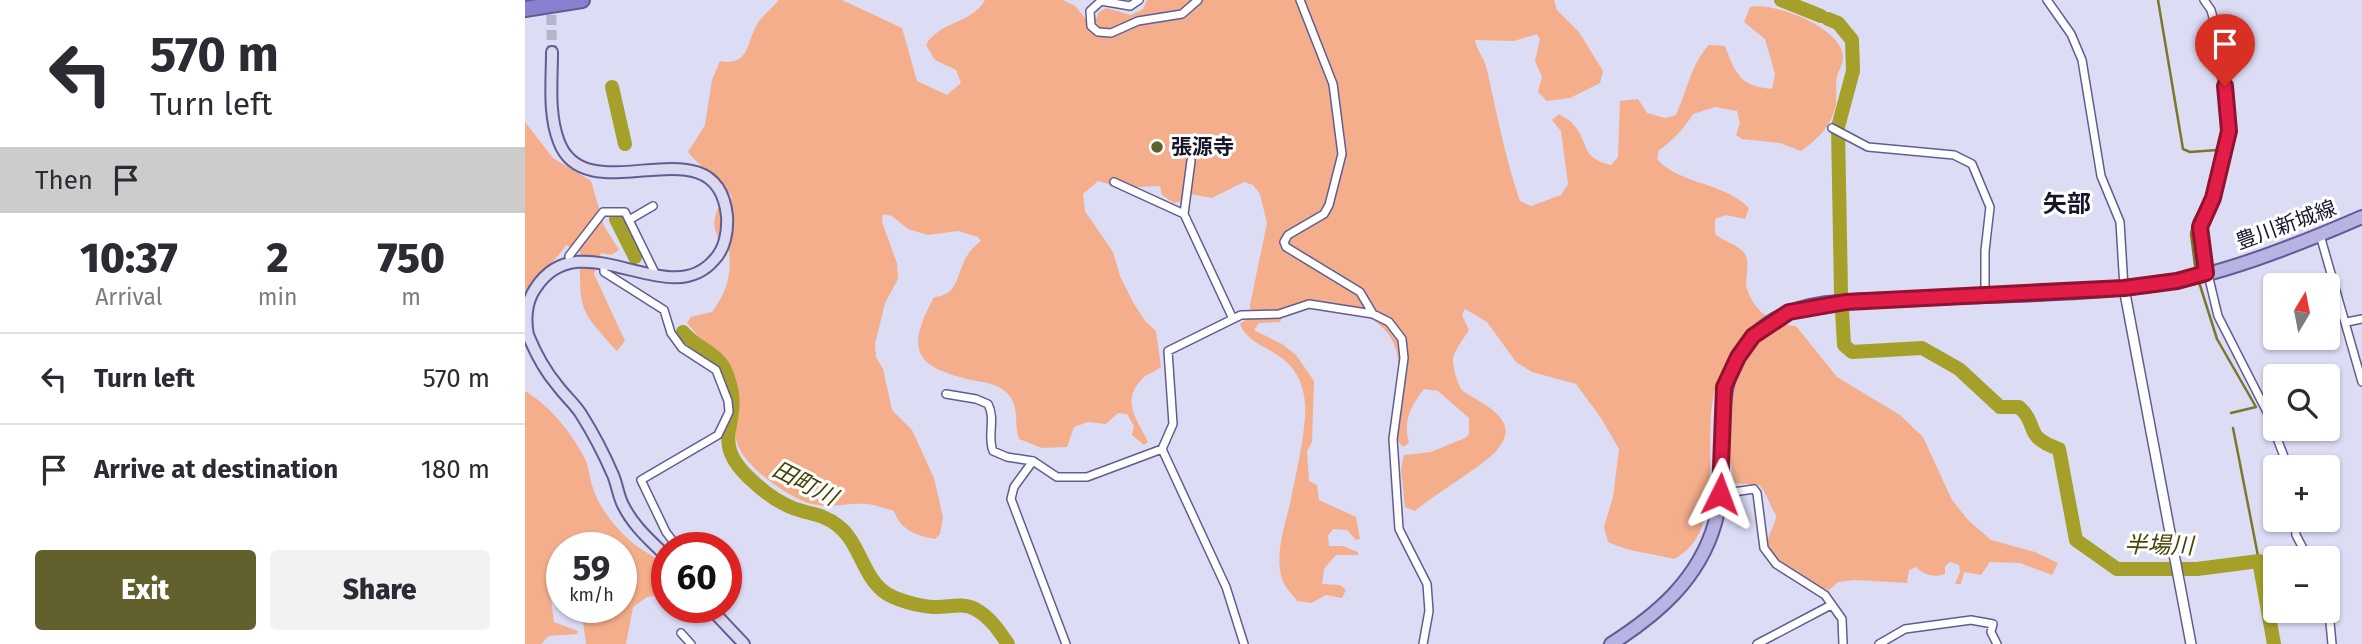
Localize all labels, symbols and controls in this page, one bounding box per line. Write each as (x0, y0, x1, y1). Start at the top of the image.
pin (2195, 14, 2255, 86)
text: 570 m (150, 25, 279, 84)
icon: arrive (2206, 25, 2244, 63)
icon: left (35, 28, 126, 119)
text: Turn left (150, 85, 272, 123)
place label: 張源寺 (1171, 134, 1234, 160)
marker: 張源寺 (1149, 139, 1165, 155)
icon: arrive (107, 161, 145, 199)
text: Then (35, 165, 93, 196)
district label: 矢部 (2043, 190, 2091, 218)
street label: 豊川新城線 (2232, 195, 2340, 255)
text: 10:37 (80, 233, 178, 283)
text: 2 (267, 233, 289, 283)
text: 750 (378, 233, 445, 283)
north arrow (2263, 273, 2340, 350)
map controls (2263, 273, 2340, 623)
text: Arrival (95, 283, 163, 311)
text: min (258, 283, 297, 311)
text: m (401, 283, 421, 311)
icon: left (35, 360, 73, 398)
text: Turn left (94, 363, 195, 394)
text: 570 m (423, 363, 490, 394)
button: search (2263, 364, 2340, 441)
icon: arrive (35, 451, 73, 489)
text: Arrive at destination (94, 454, 338, 485)
text: 180 m (421, 454, 490, 485)
water label: 田町川 (768, 455, 845, 512)
button: + (2263, 455, 2340, 532)
position arrow (1683, 457, 1757, 531)
water label: 半場川 (2124, 530, 2197, 560)
speed limit sign: 60 (651, 532, 742, 623)
button: − (2263, 546, 2340, 623)
text: 59 (573, 547, 610, 589)
button: Exit (35, 550, 256, 630)
button: Share (270, 550, 490, 630)
text: km/h (569, 584, 614, 606)

